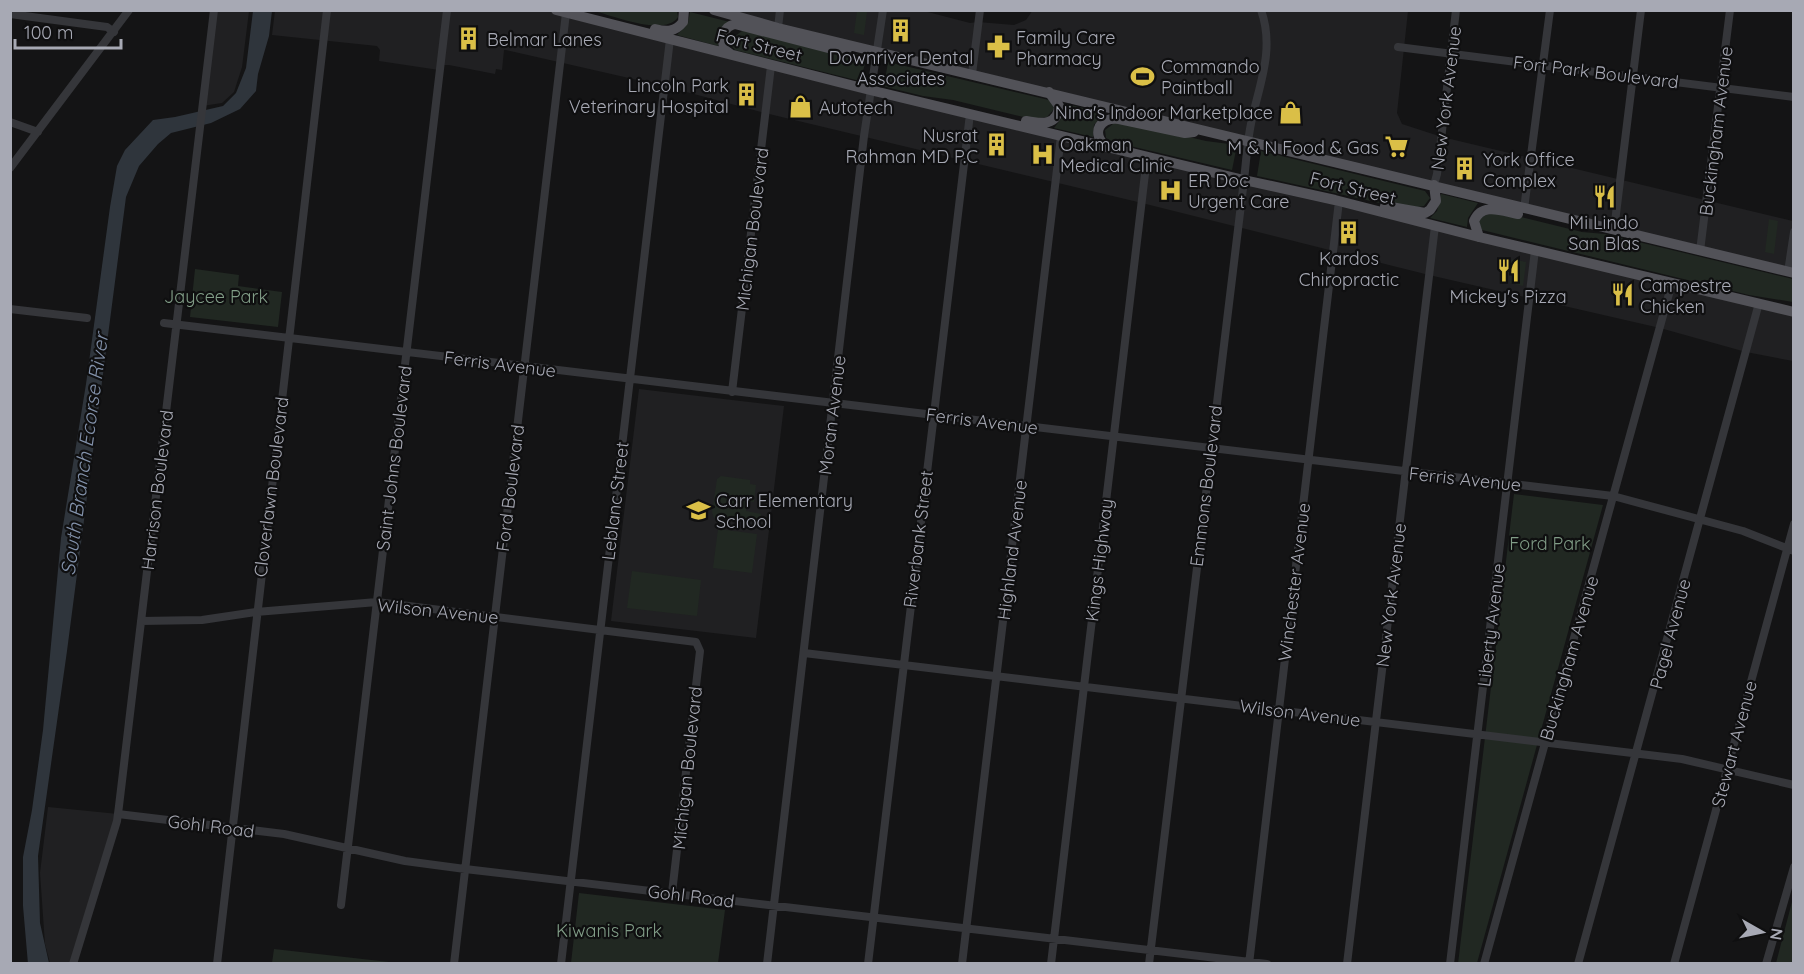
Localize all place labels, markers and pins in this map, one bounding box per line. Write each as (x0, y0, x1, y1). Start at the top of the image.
building icon: Downriver Dental Associates (888, 18, 914, 44)
building icon: Belmar Lanes (456, 26, 482, 52)
place label: Family Care Pharmacy (1016, 26, 1115, 70)
place label: Belmar Lanes (487, 28, 602, 51)
pharmacy icon: Family Care Pharmacy (985, 34, 1011, 60)
place label: Downriver Dental Associates (829, 46, 973, 90)
place label: Commando Paintball (1161, 55, 1260, 99)
sports icon: Commando Paintball (1130, 63, 1156, 89)
place label: Lincoln Park Veterinary Hospital (569, 74, 729, 118)
building icon: Lincoln Park Veterinary Hospital (734, 82, 760, 108)
shop icon: Autotech (788, 94, 814, 120)
place label: Autotech (819, 96, 893, 119)
shop icon: Nina's Indoor Marketplace (1278, 99, 1304, 125)
place label: Nina's Indoor Marketplace (1055, 101, 1273, 124)
place label: Nusrat Rahman MD P.C (845, 124, 978, 168)
building icon: Nusrat Rahman MD P.C (983, 132, 1009, 158)
place label: Oakman Medical Clinic (1060, 133, 1172, 177)
supermarket icon: M & N Food & Gas (1384, 134, 1410, 160)
place label: M & N Food & Gas (1227, 136, 1379, 159)
hospital icon: Oakman Medical Clinic (1029, 141, 1055, 167)
place label: York Office Complex (1483, 148, 1575, 192)
building icon: York Office Complex (1452, 156, 1478, 182)
place label: ER Doc Urgent Care (1188, 169, 1289, 213)
hospital icon: ER Doc Urgent Care (1157, 177, 1183, 203)
restaurant icon: Mi Lindo San Blas (1591, 183, 1617, 209)
place label: Mi Lindo San Blas (1568, 211, 1640, 255)
building icon: Kardos Chiropractic (1336, 219, 1362, 245)
place label: Kardos Chiropractic (1299, 247, 1399, 291)
restaurant icon: Mickey's Pizza (1495, 257, 1521, 283)
place label: Campestre Chicken (1640, 274, 1731, 318)
restaurant icon: Campestre Chicken (1609, 282, 1635, 308)
place label: Mickey's Pizza (1449, 285, 1567, 308)
place label: Carr Elementary School (716, 489, 853, 533)
school or university icon: Carr Elementary School (685, 497, 711, 523)

